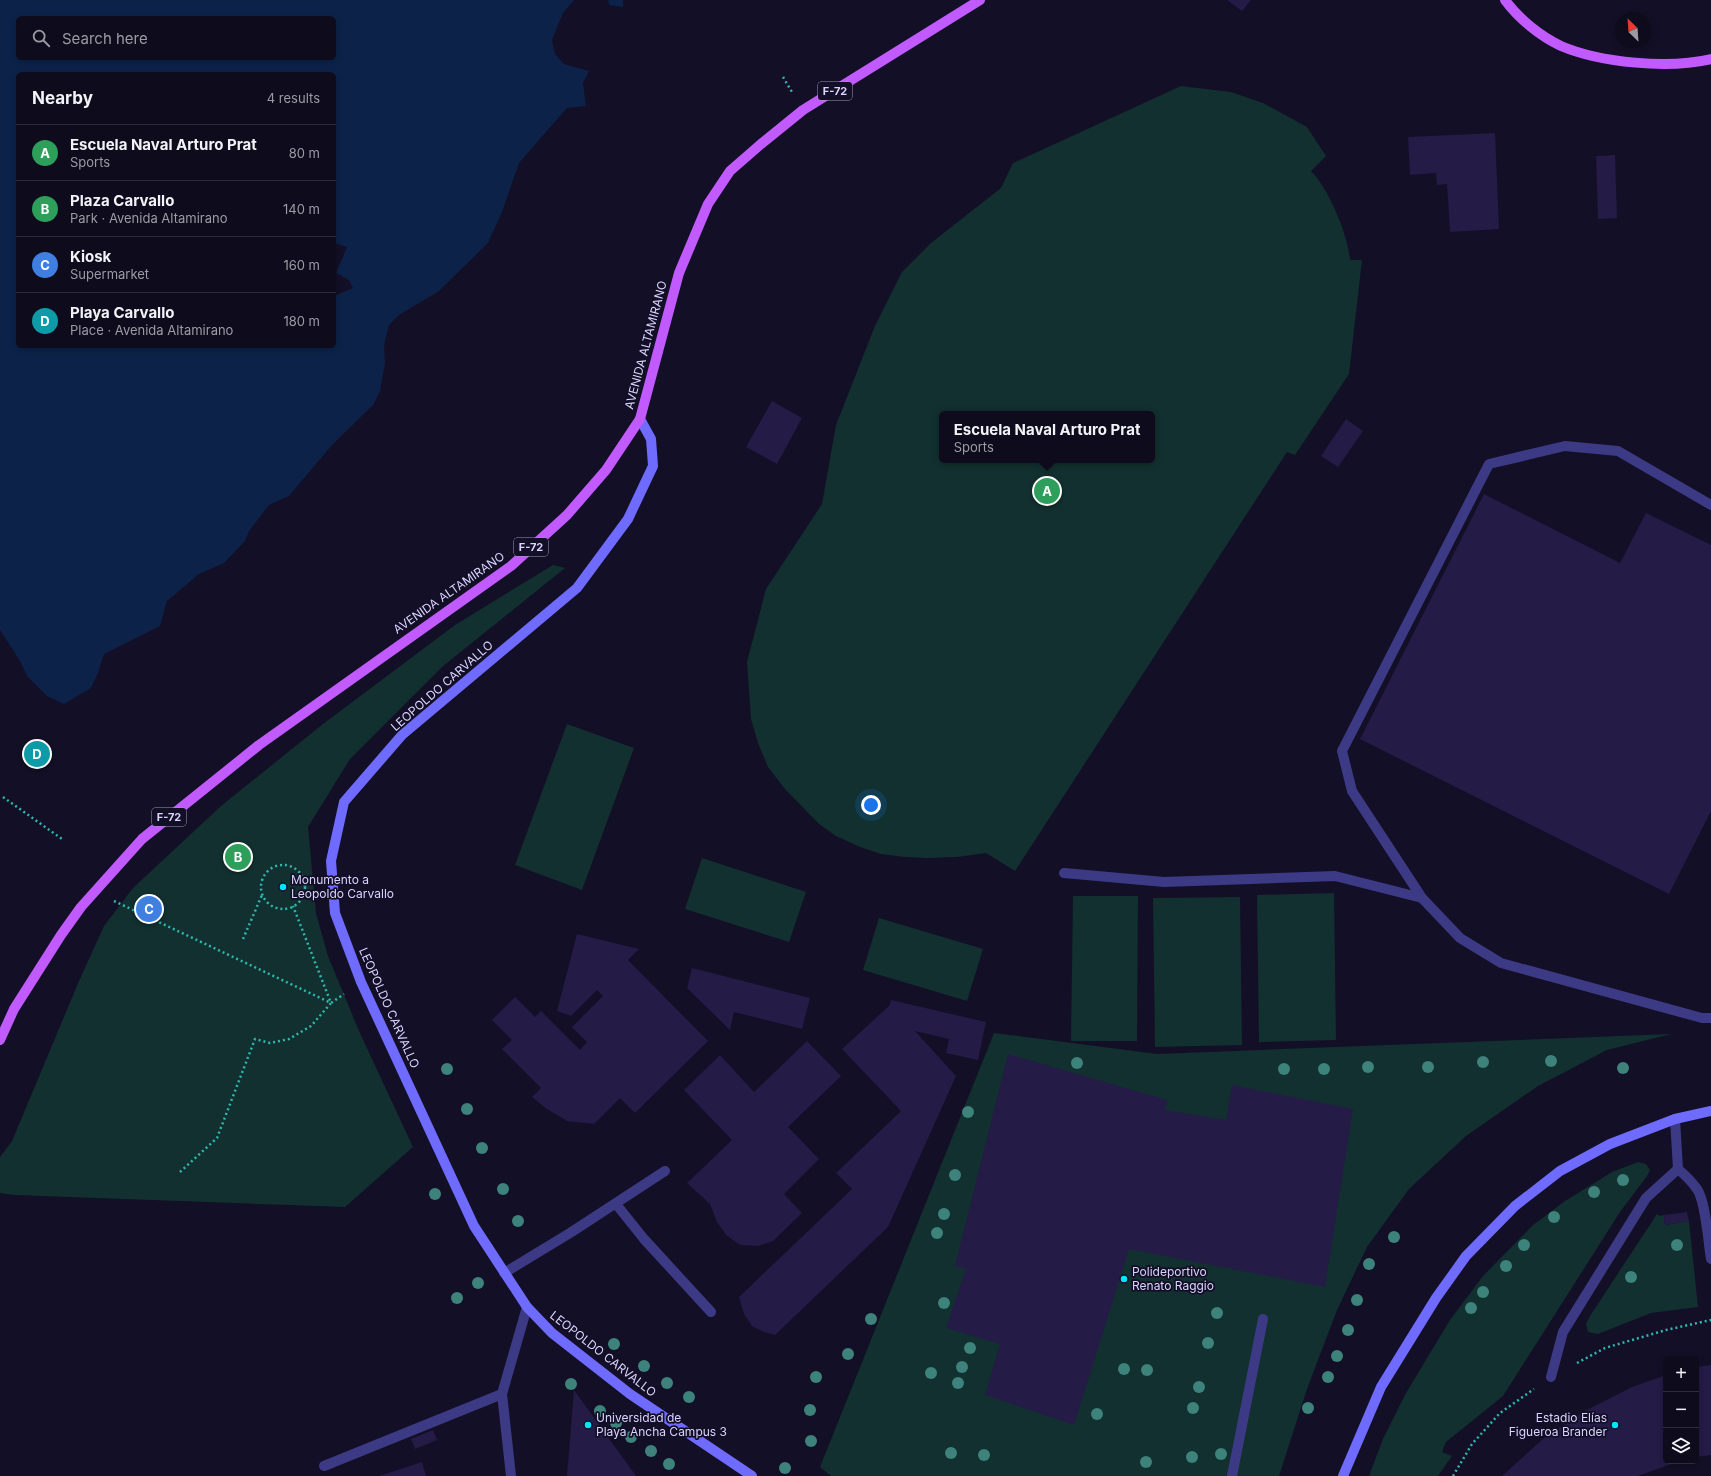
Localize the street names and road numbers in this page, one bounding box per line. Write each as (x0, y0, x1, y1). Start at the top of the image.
road number: F-72 (818, 82, 852, 100)
street label: AVENIDA ALTAMIRANO (621, 279, 670, 411)
road number: F-72 (514, 538, 548, 556)
street label: AVENIDA ALTAMIRANO (390, 548, 507, 637)
street label: LEOPOLDO CARVALLO (388, 637, 496, 734)
road number: F-72 (152, 808, 186, 826)
street label: LEOPOLDO CARVALLO (356, 945, 423, 1070)
street label: LEOPOLDO CARVALLO (547, 1308, 659, 1400)

